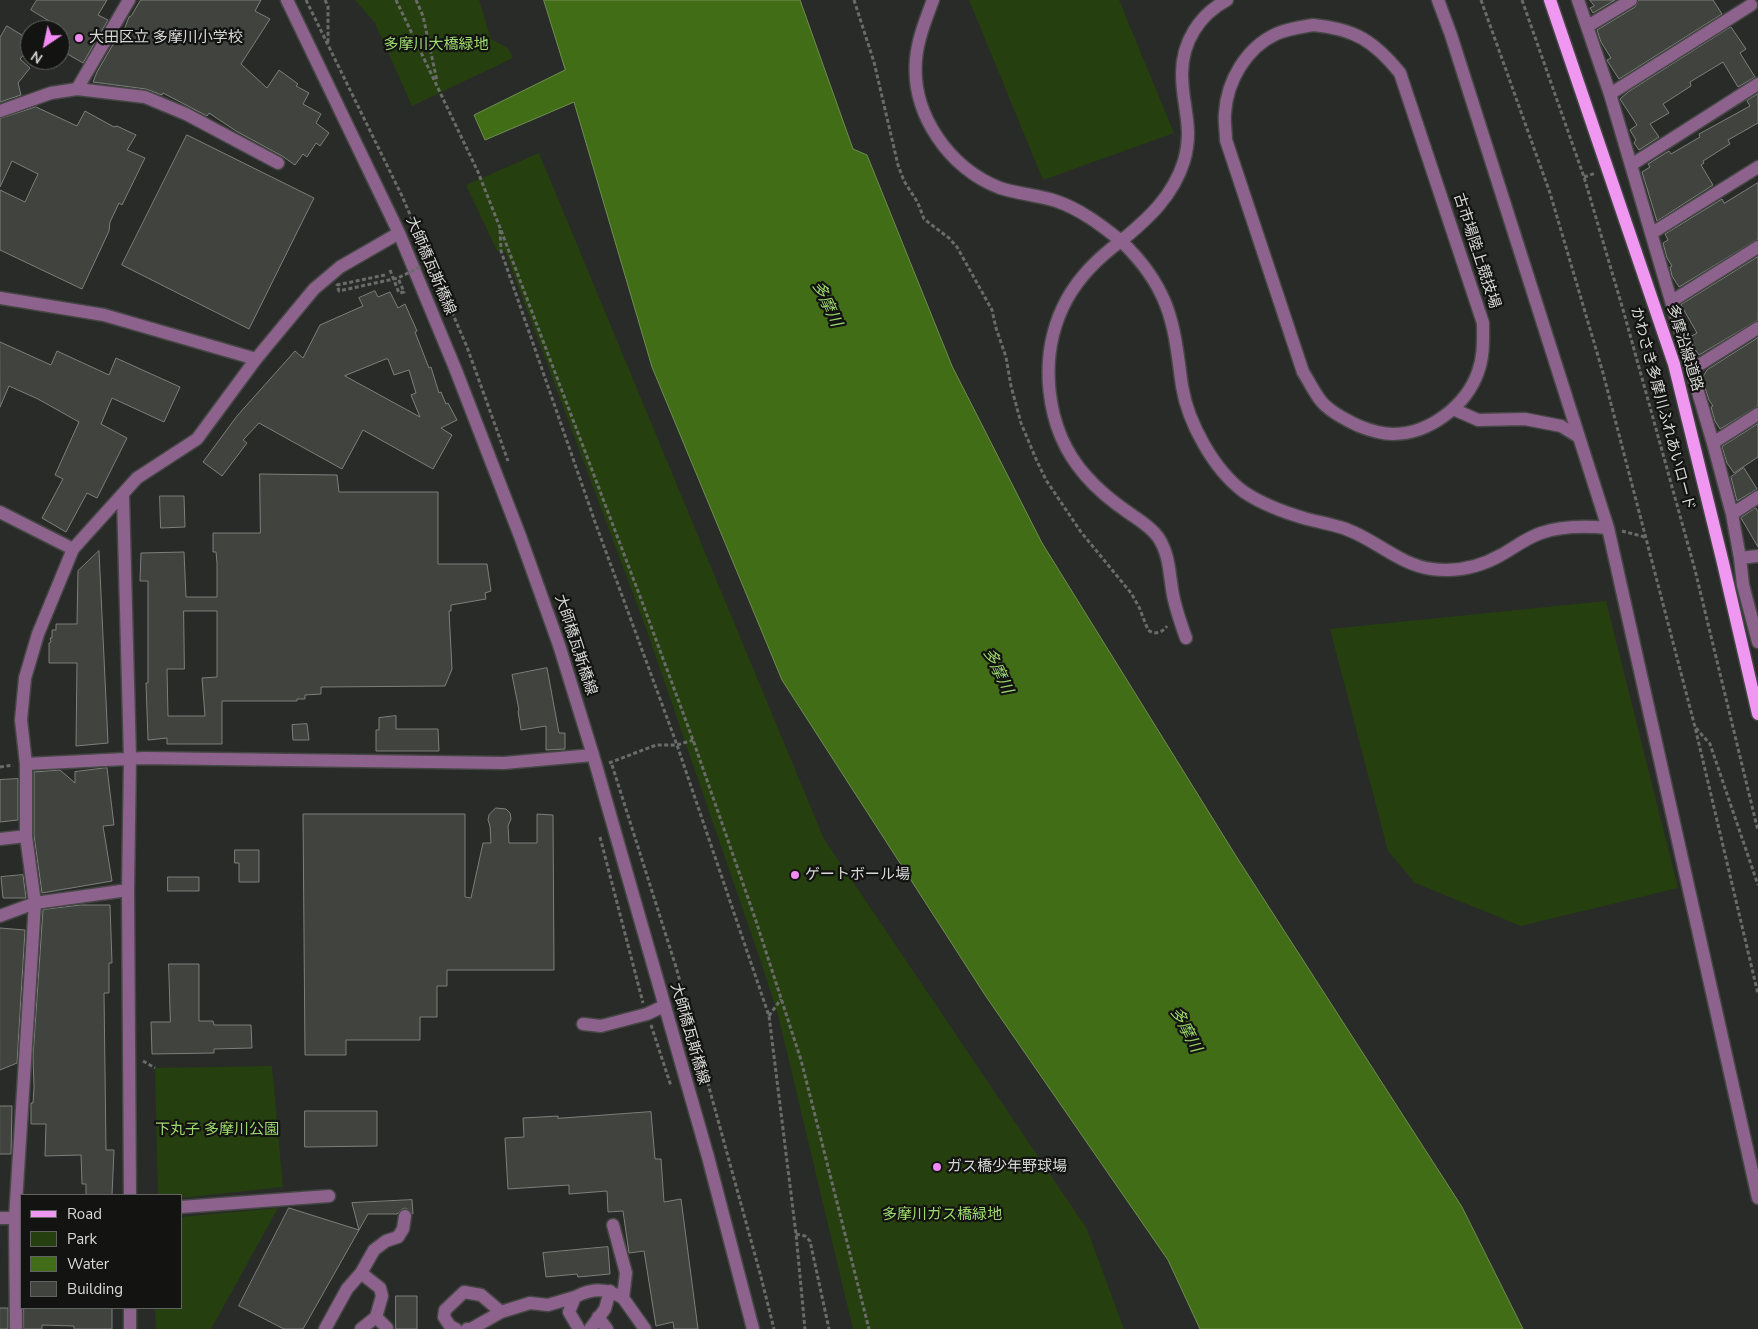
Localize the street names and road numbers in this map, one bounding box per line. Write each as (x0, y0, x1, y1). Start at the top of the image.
street label: 古市場陸上競技場 (1449, 191, 1503, 311)
street label: 大師橋瓦斯橋線 (401, 214, 459, 318)
street label: 多摩沿線道路 (1662, 302, 1706, 394)
street label: かわさき多摩川ふれあいロード (1626, 305, 1698, 513)
street label: 大師橋瓦斯橋線 (550, 592, 600, 698)
street label: 大師橋瓦斯橋線 (666, 981, 712, 1087)

